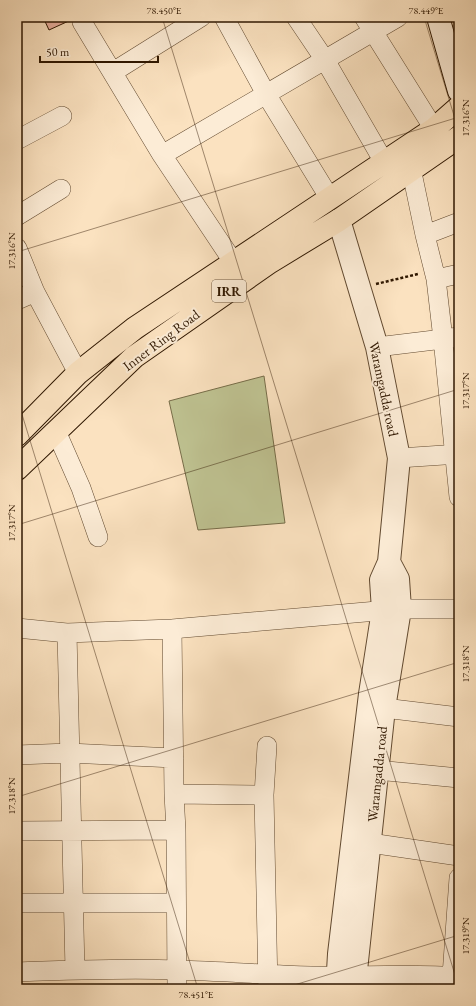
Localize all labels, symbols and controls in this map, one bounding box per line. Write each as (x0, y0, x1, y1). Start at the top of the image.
text: 78.450°E (147, 4, 182, 17)
text: 78.449°E (409, 4, 444, 17)
scale bar (40, 38, 158, 64)
text: 50 m (46, 44, 70, 60)
text: 17.316°N (459, 99, 472, 137)
text: 17.316°N (5, 232, 18, 270)
road number: IRR (212, 280, 246, 302)
street label: Inner Ring Road (119, 305, 204, 375)
street label: Waramgadda road (365, 340, 403, 439)
text: 17.317°N (459, 372, 472, 410)
text: 17.317°N (5, 504, 18, 542)
text: 17.318°N (459, 645, 472, 683)
street label: Waramgadda road (363, 724, 391, 823)
text: 17.318°N (5, 777, 18, 815)
text: 17.319°N (459, 917, 472, 955)
text: 78.451°E (179, 988, 214, 1001)

